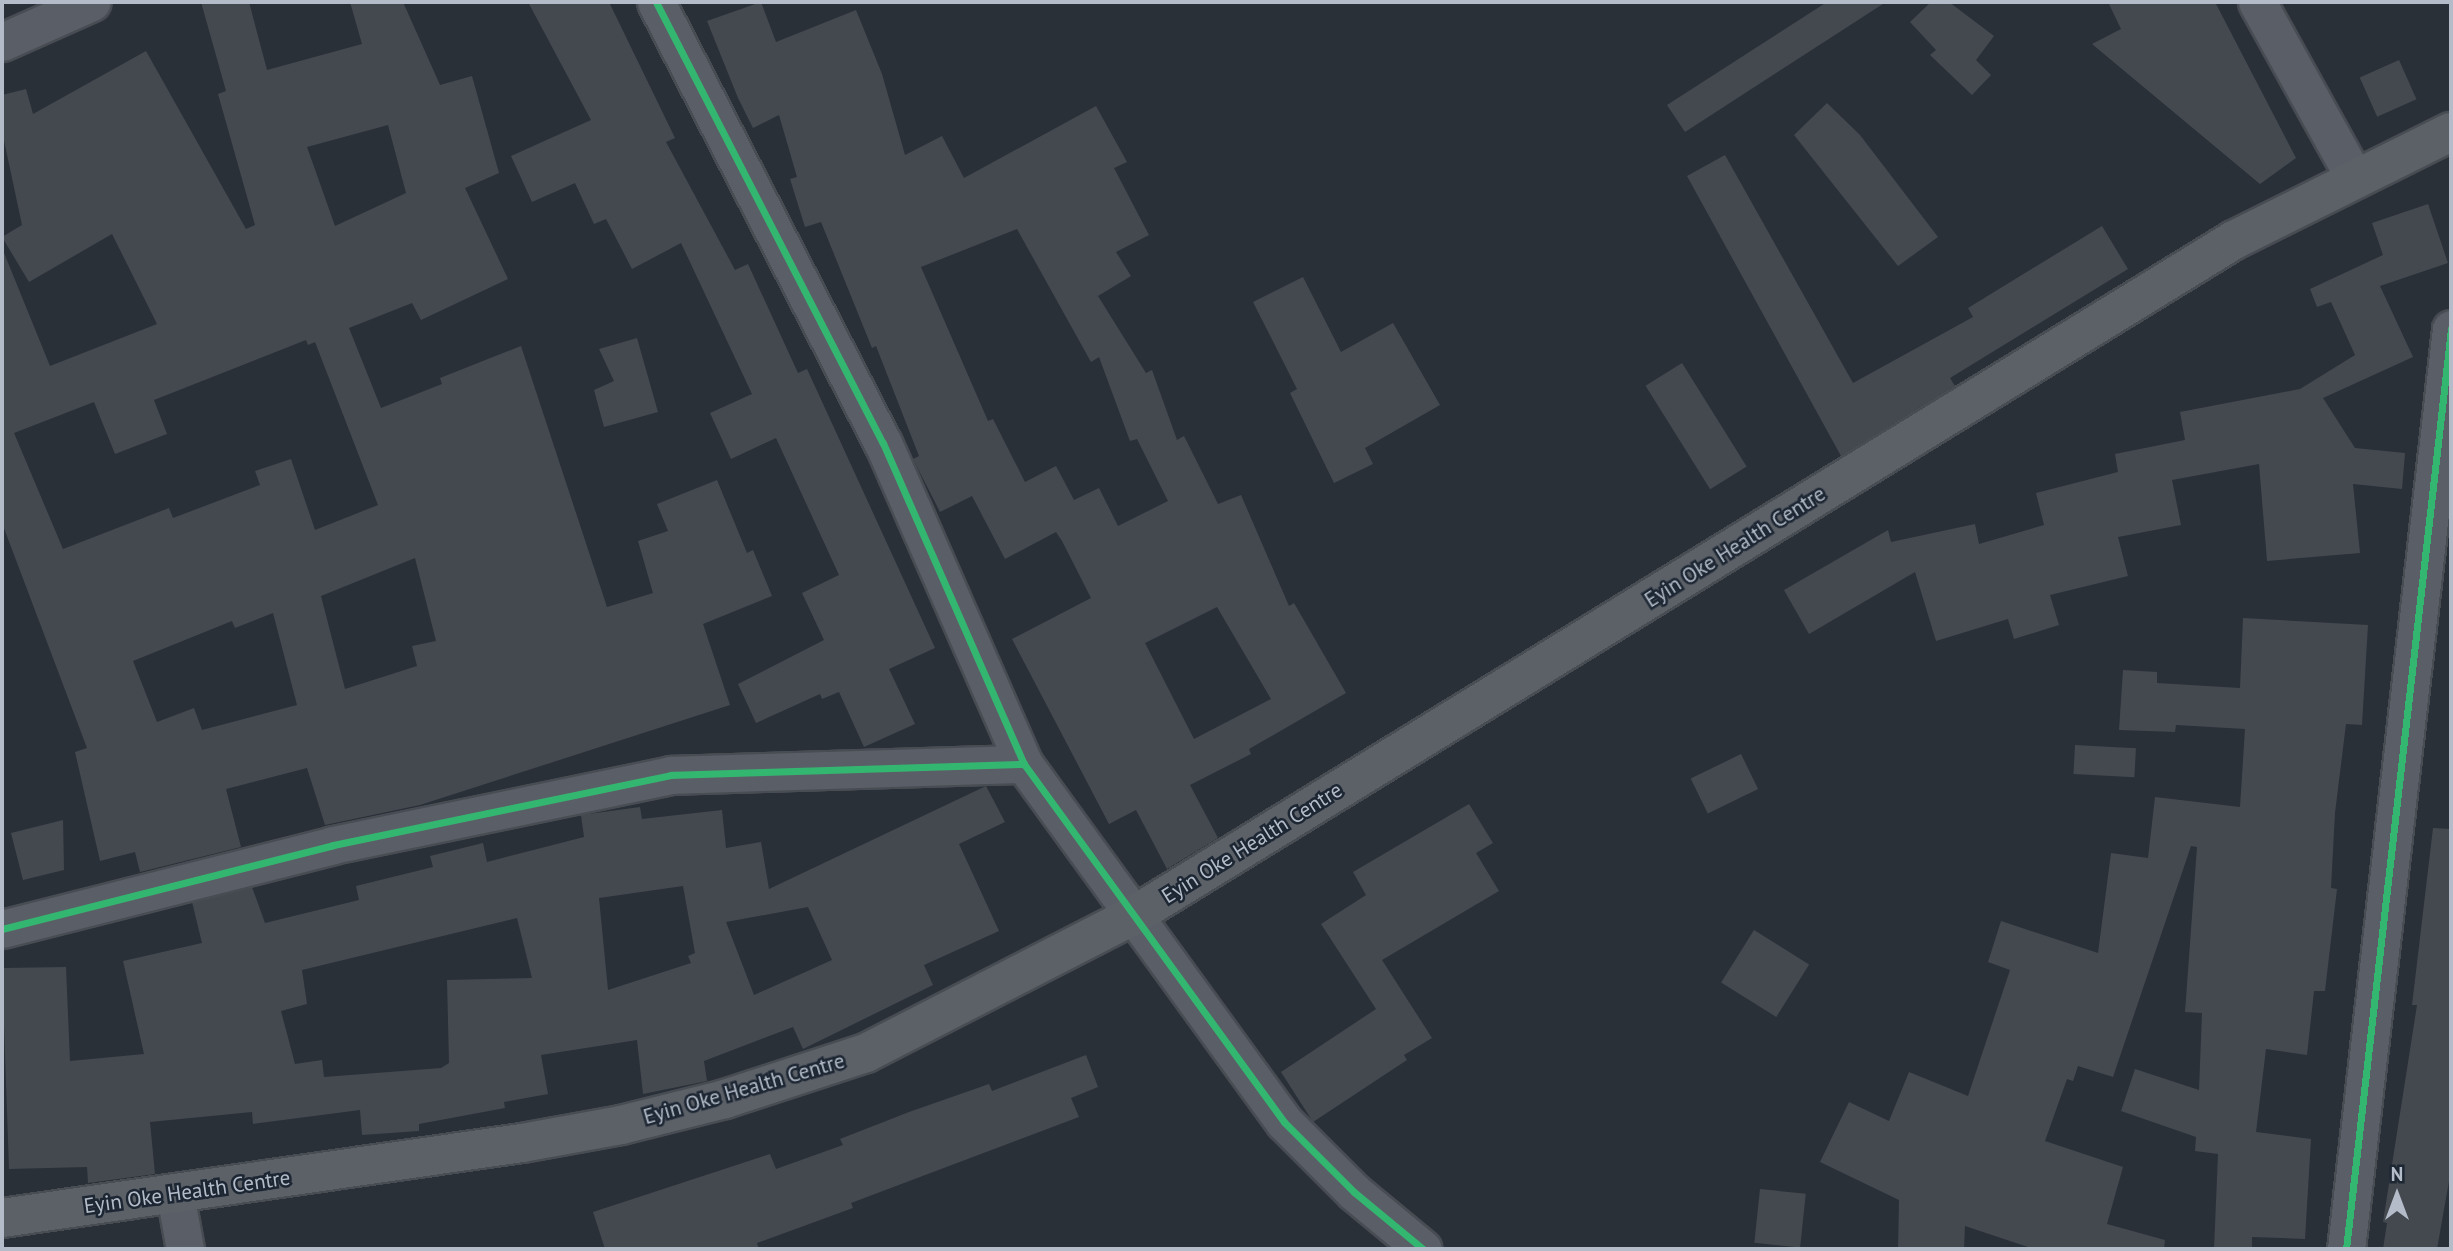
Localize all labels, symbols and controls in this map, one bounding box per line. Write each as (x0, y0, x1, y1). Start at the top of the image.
street label: Eyin Oke Health Centre (1640, 481, 1830, 613)
street label: Eyin Oke Health Centre (1157, 777, 1347, 909)
street label: Eyin Oke Health Centre (641, 1048, 847, 1130)
north arrow (2362, 1160, 2432, 1230)
text: N (2391, 1162, 2403, 1186)
street label: Eyin Oke Health Centre (82, 1165, 292, 1219)

